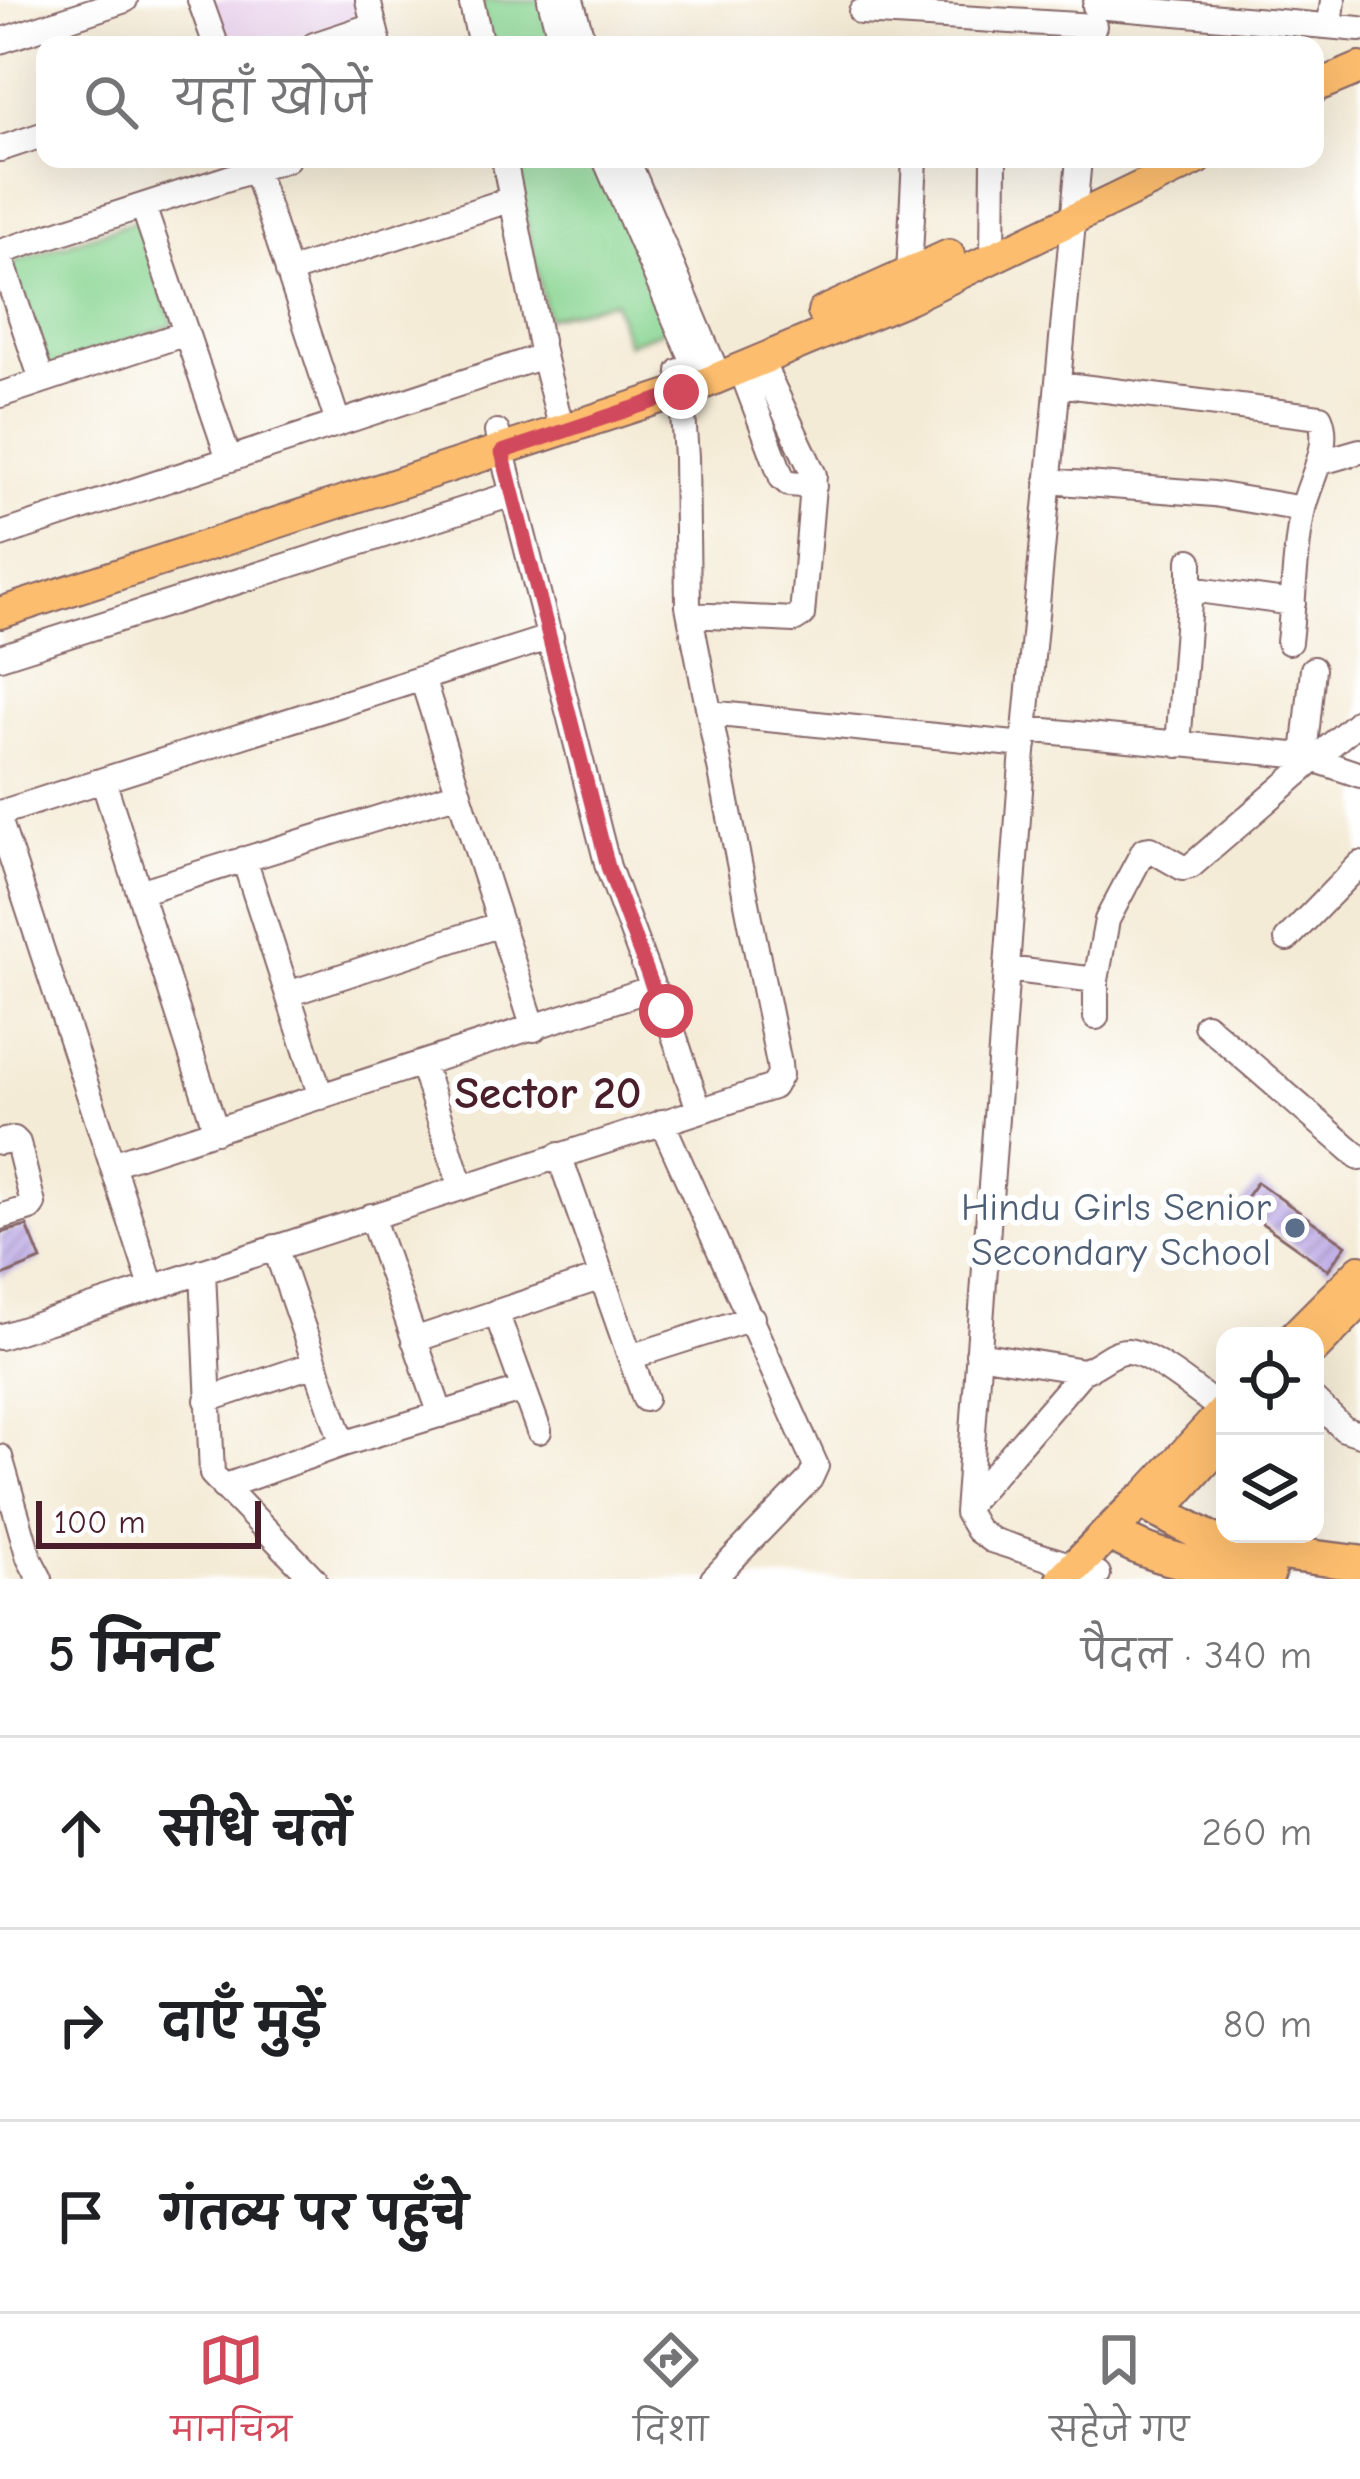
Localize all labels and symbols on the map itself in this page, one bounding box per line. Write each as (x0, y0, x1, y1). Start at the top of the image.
route end (654, 365, 708, 419)
route start (639, 984, 693, 1038)
district label: Sector 20 (454, 1067, 642, 1119)
place label: Hindu Girls Senior Secondary School (961, 1185, 1272, 1275)
marker: Hindu Girls Senior Secondary School (1282, 1215, 1308, 1241)
scale bar (36, 1495, 261, 1548)

